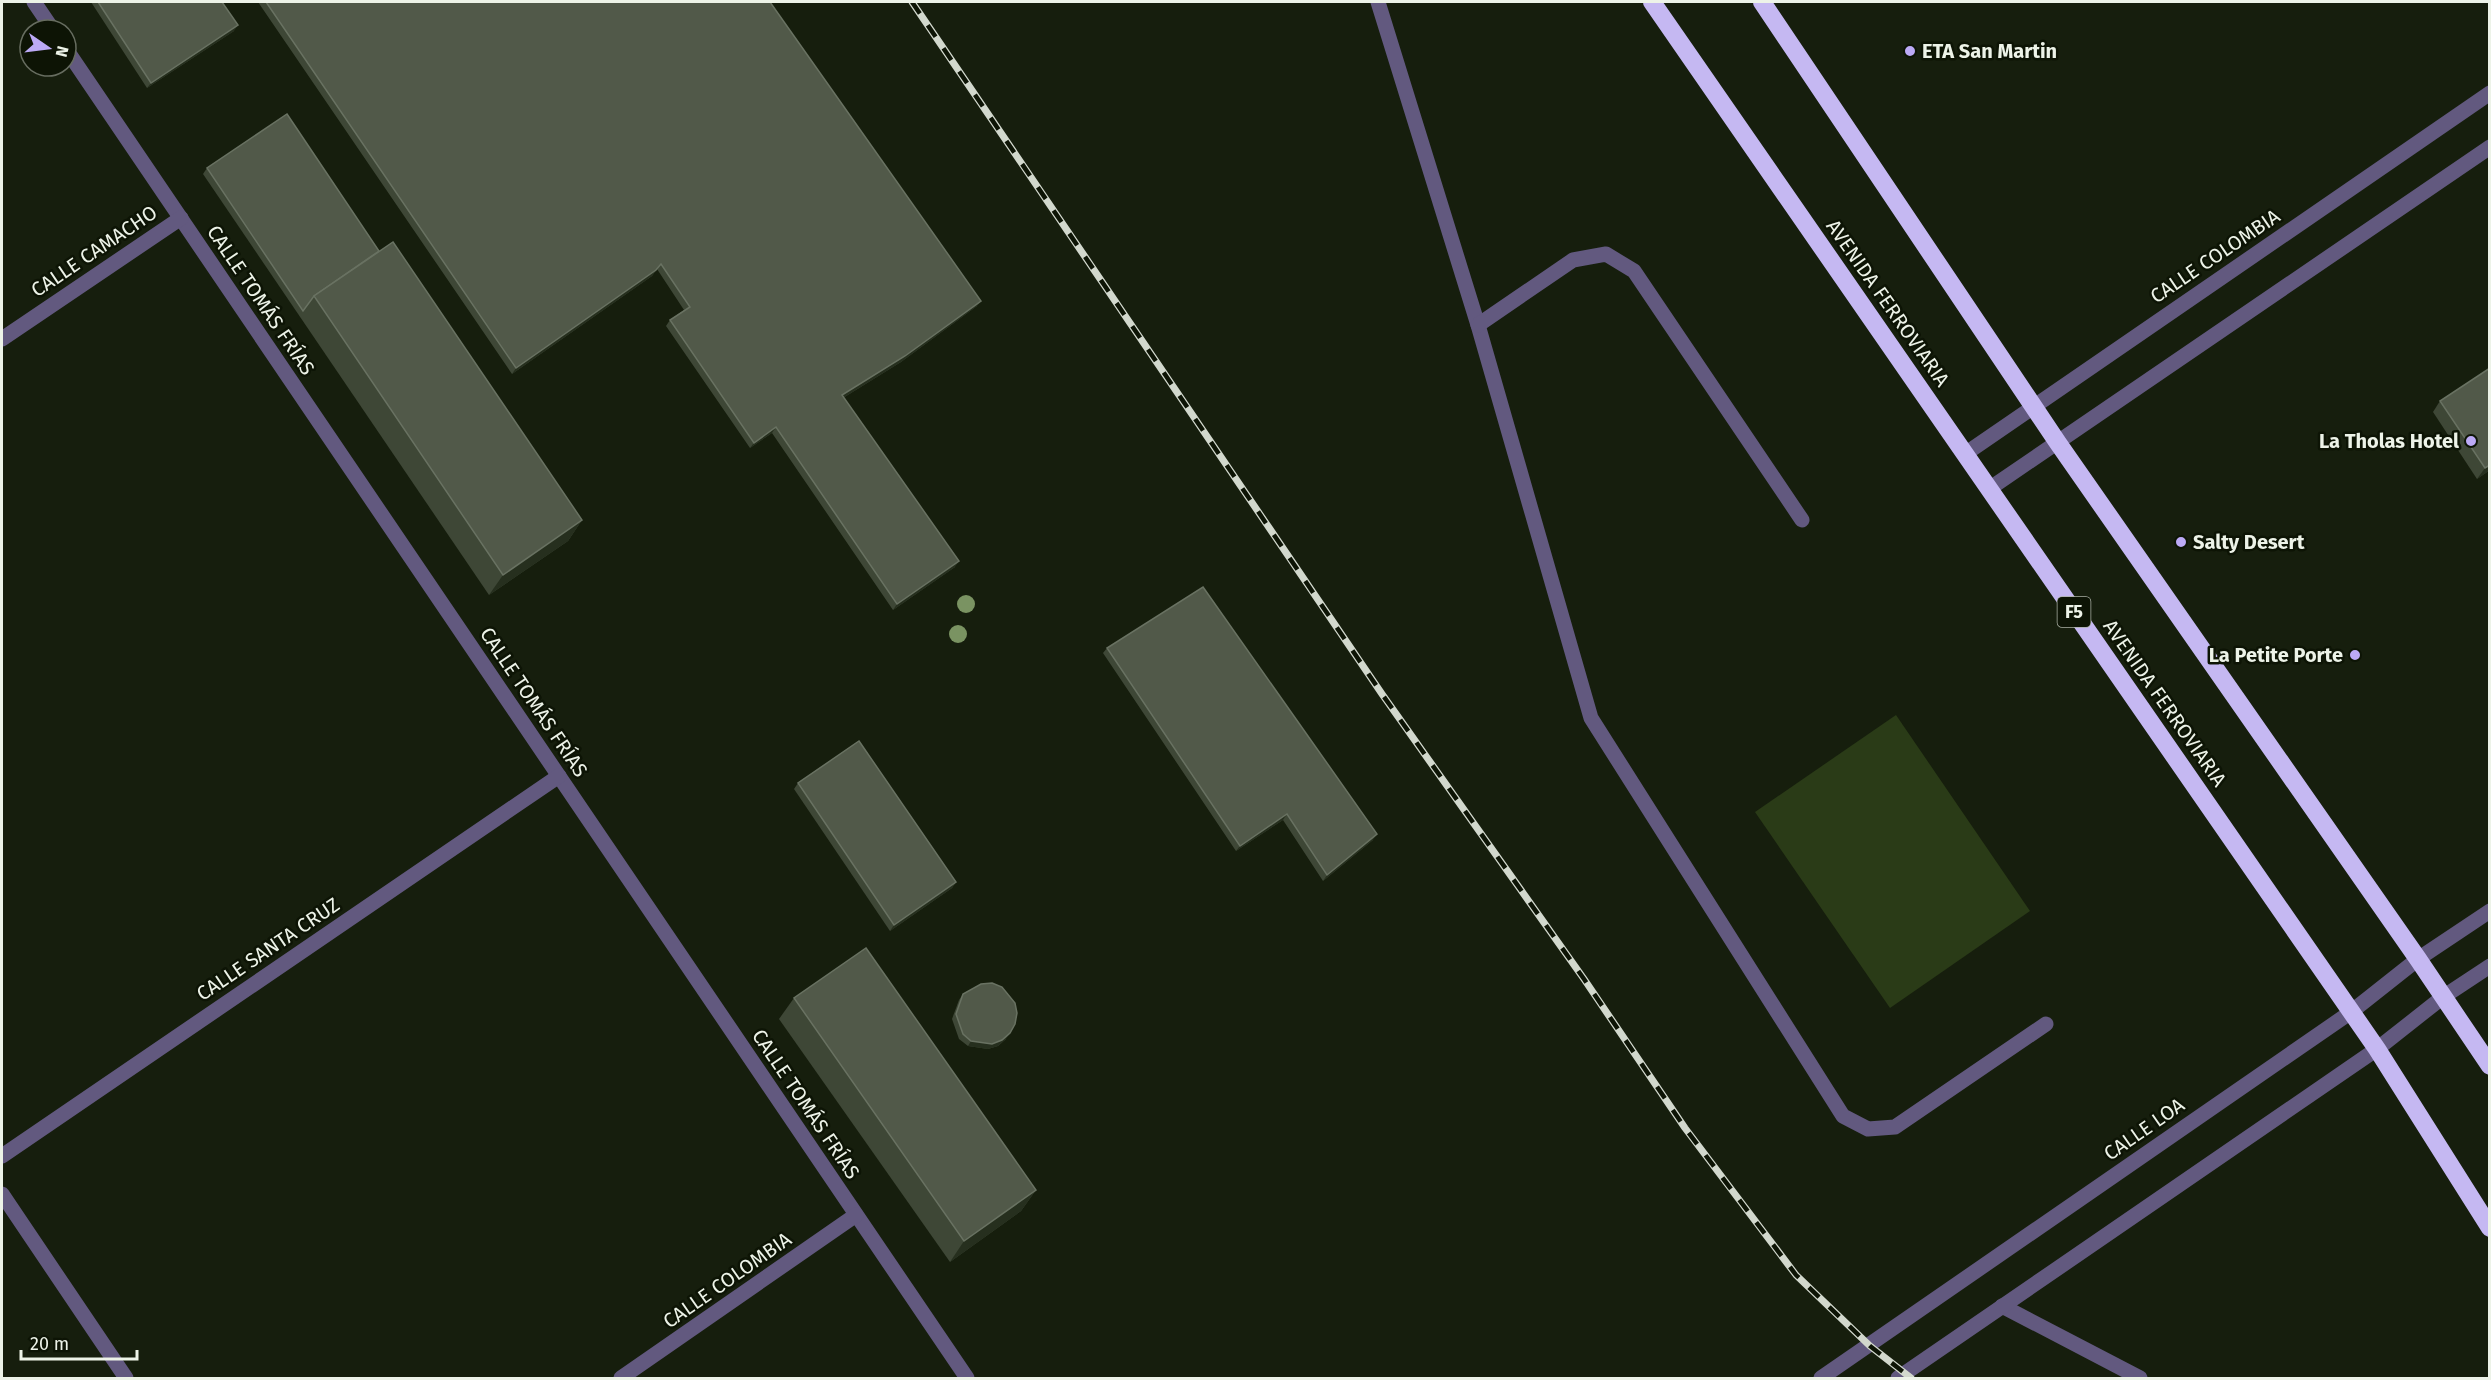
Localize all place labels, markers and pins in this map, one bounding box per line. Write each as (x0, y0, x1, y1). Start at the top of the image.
place label: ETA San Martin (1922, 39, 2057, 63)
marker: ETA San Martin (1903, 44, 1917, 58)
place label: La Tholas Hotel (2319, 429, 2459, 453)
marker: La Tholas Hotel (2464, 434, 2478, 448)
place label: Salty Desert (2193, 530, 2305, 554)
marker: Salty Desert (2174, 535, 2188, 549)
place label: La Petite Porte (2209, 643, 2343, 667)
marker: La Petite Porte (2348, 648, 2362, 662)

